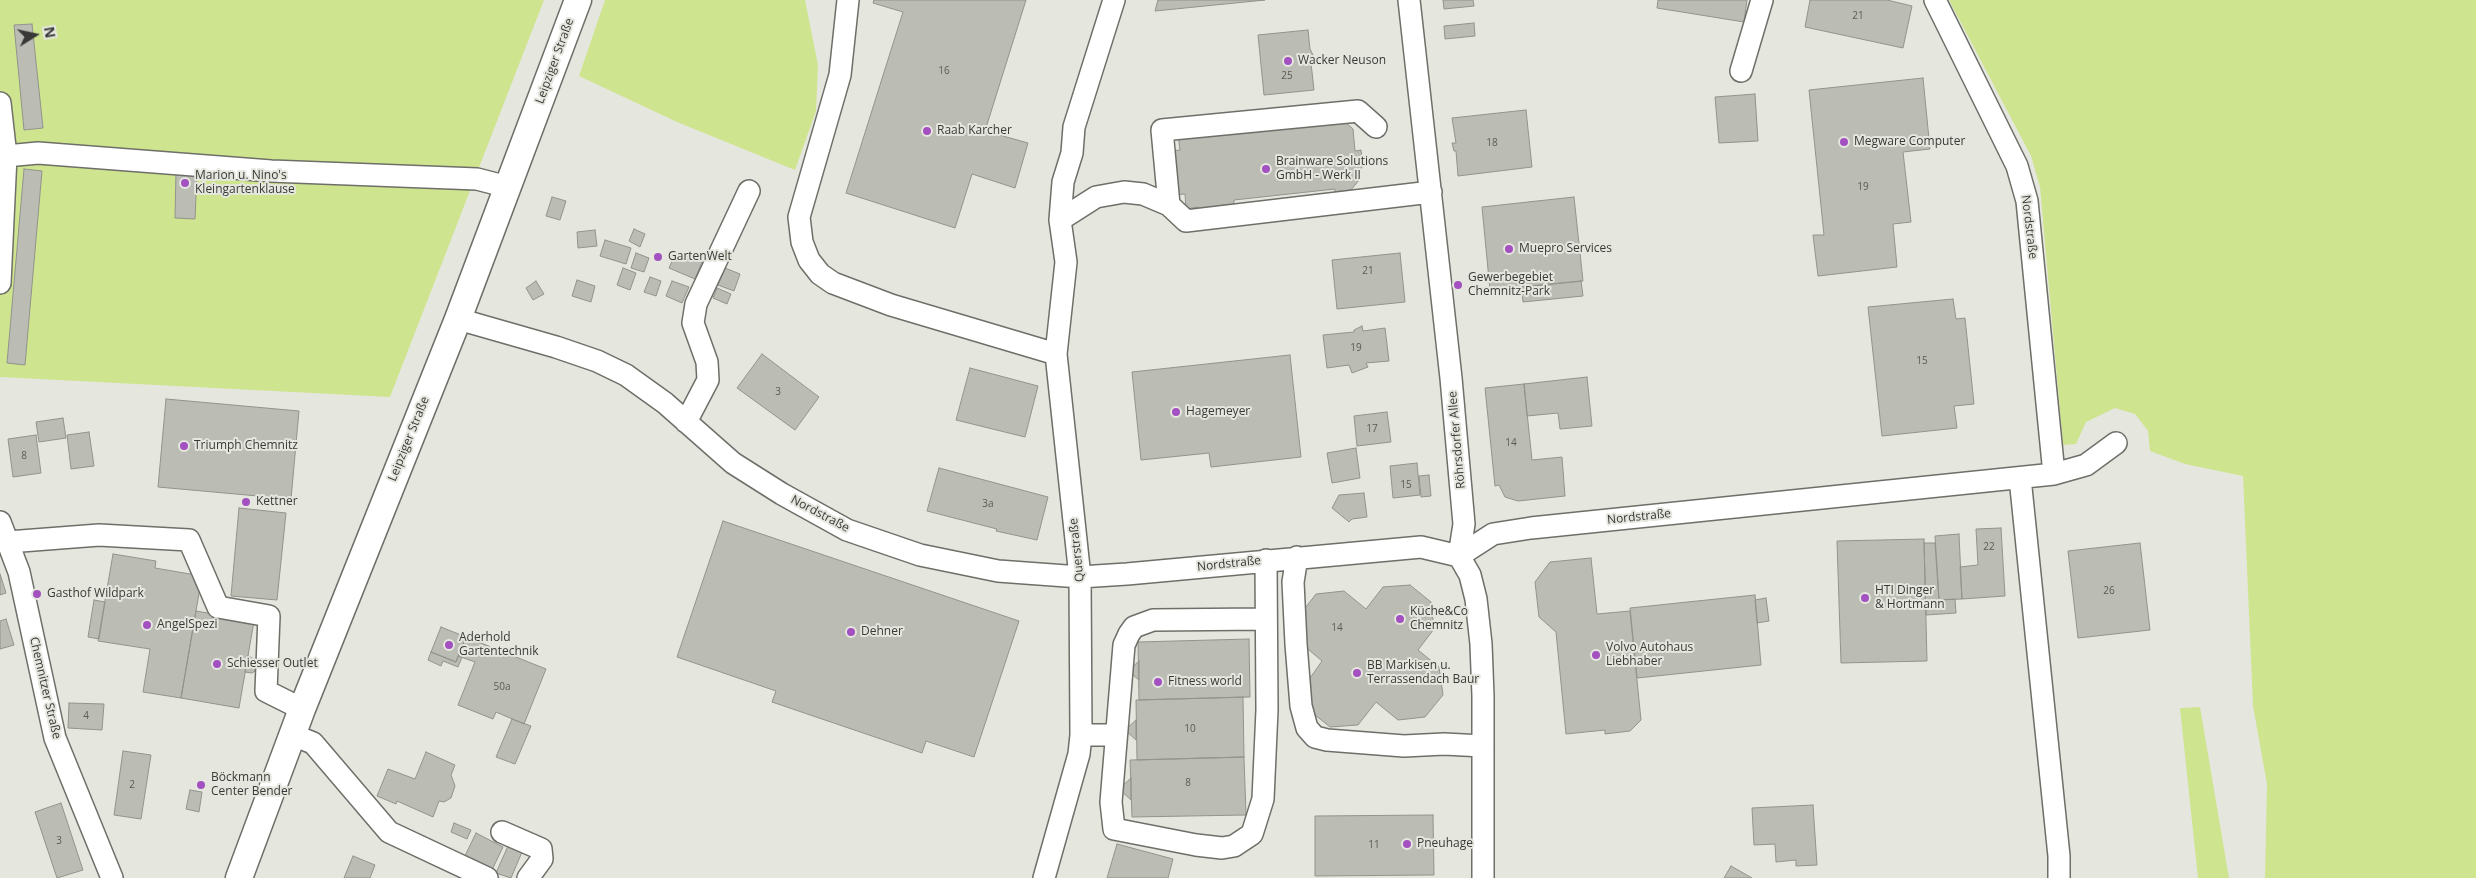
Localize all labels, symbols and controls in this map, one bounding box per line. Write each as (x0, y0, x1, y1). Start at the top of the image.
north arrow (10, 10, 60, 60)
house number: 21 (1852, 10, 1864, 22)
street label: Leipziger Straße (533, 16, 577, 106)
text: N (40, 25, 61, 40)
place label: Wacker Neuson (1298, 54, 1386, 68)
marker: Wacker Neuson (1282, 55, 1294, 67)
house number: 16 (938, 65, 950, 77)
house number: 25 (1281, 70, 1293, 82)
place label: Raab Karcher (937, 124, 1012, 138)
marker: Raab Karcher (921, 125, 933, 137)
place label: Megware Computer (1854, 135, 1965, 149)
marker: Megware Computer (1838, 136, 1850, 148)
house number: 18 (1486, 137, 1498, 149)
place label: Brainware Solutions GmbH - Werk II (1276, 155, 1388, 183)
marker: Brainware Solutions GmbH - Werk II (1260, 163, 1272, 175)
place label: Marion u. Nino's Kleingartenklause (195, 169, 295, 197)
marker: Marion u. Nino's Kleingartenklause (179, 177, 191, 189)
house number: 19 (1857, 181, 1869, 193)
street label: Nordstraße (2018, 194, 2040, 260)
place label: Muepro Services (1519, 242, 1612, 256)
marker: Muepro Services (1503, 243, 1515, 255)
place label: GartenWelt (668, 250, 732, 264)
marker: GartenWelt (652, 251, 664, 263)
house number: 21 (1362, 265, 1374, 277)
place label: Gewerbegebiet Chemnitz-Park (1468, 271, 1553, 299)
marker: Gewerbegebiet Chemnitz-Park (1452, 279, 1464, 291)
house number: 19 (1350, 342, 1362, 354)
house number: 15 (1916, 355, 1928, 367)
house number: 3 (775, 386, 781, 398)
street label: Röhrsdorfer Allee (1446, 391, 1468, 489)
street label: Leipziger Straße (385, 395, 433, 483)
place label: Hagemeyer (1186, 405, 1250, 419)
marker: Hagemeyer (1170, 406, 1182, 418)
house number: 17 (1366, 423, 1378, 435)
house number: 14 (1505, 437, 1517, 449)
place label: Triumph Chemnitz (194, 439, 298, 453)
marker: Triumph Chemnitz (178, 440, 190, 452)
house number: 8 (21, 450, 27, 462)
house number: 15 (1400, 479, 1412, 491)
street label: Nordstraße (788, 493, 852, 535)
place label: Kettner (256, 495, 298, 509)
marker: Kettner (240, 496, 252, 508)
house number: 3a (982, 498, 994, 510)
street label: Nordstraße (1606, 506, 1672, 528)
street label: Querstraße (1066, 517, 1088, 583)
house number: 22 (1983, 541, 1995, 553)
street label: Nordstraße (1196, 553, 1262, 575)
place label: HTI Dinger & Hortmann (1875, 584, 1945, 612)
house number: 26 (2103, 585, 2115, 597)
place label: Gasthof Wildpark (47, 587, 144, 601)
marker: Gasthof Wildpark (31, 588, 43, 600)
marker: HTI Dinger & Hortmann (1859, 592, 1871, 604)
place label: Küche&Co Chemnitz (1410, 605, 1468, 633)
marker: Küche&Co Chemnitz (1394, 613, 1406, 625)
place label: AngelSpezi (157, 618, 218, 632)
marker: AngelSpezi (141, 619, 153, 631)
house number: 14 (1331, 622, 1343, 634)
place label: Dehner (861, 625, 903, 639)
marker: Dehner (845, 626, 857, 638)
place label: Aderhold Gartentechnik (459, 631, 538, 659)
street label: Chemnitzer Straße (26, 635, 64, 741)
marker: Aderhold Gartentechnik (443, 639, 455, 651)
place label: Volvo Autohaus Liebhaber (1606, 641, 1693, 669)
marker: Volvo Autohaus Liebhaber (1590, 649, 1602, 661)
place label: Schiesser Outlet (227, 657, 318, 671)
marker: Schiesser Outlet (211, 658, 223, 670)
place label: BB Markisen u. Terrassendach Baur (1367, 659, 1479, 687)
marker: BB Markisen u. Terrassendach Baur (1351, 667, 1363, 679)
place label: Fitness world (1168, 675, 1242, 689)
marker: Fitness world (1152, 676, 1164, 688)
house number: 50a (494, 681, 510, 693)
house number: 4 (83, 710, 89, 722)
house number: 10 (1184, 723, 1196, 735)
place label: Böckmann Center Bender (211, 771, 293, 799)
house number: 8 (1185, 777, 1191, 789)
house number: 2 (129, 779, 135, 791)
marker: Böckmann Center Bender (195, 779, 207, 791)
house number: 3 (56, 835, 62, 847)
place label: Pneuhage (1417, 837, 1473, 851)
marker: Pneuhage (1401, 838, 1413, 850)
house number: 11 (1368, 839, 1380, 851)

